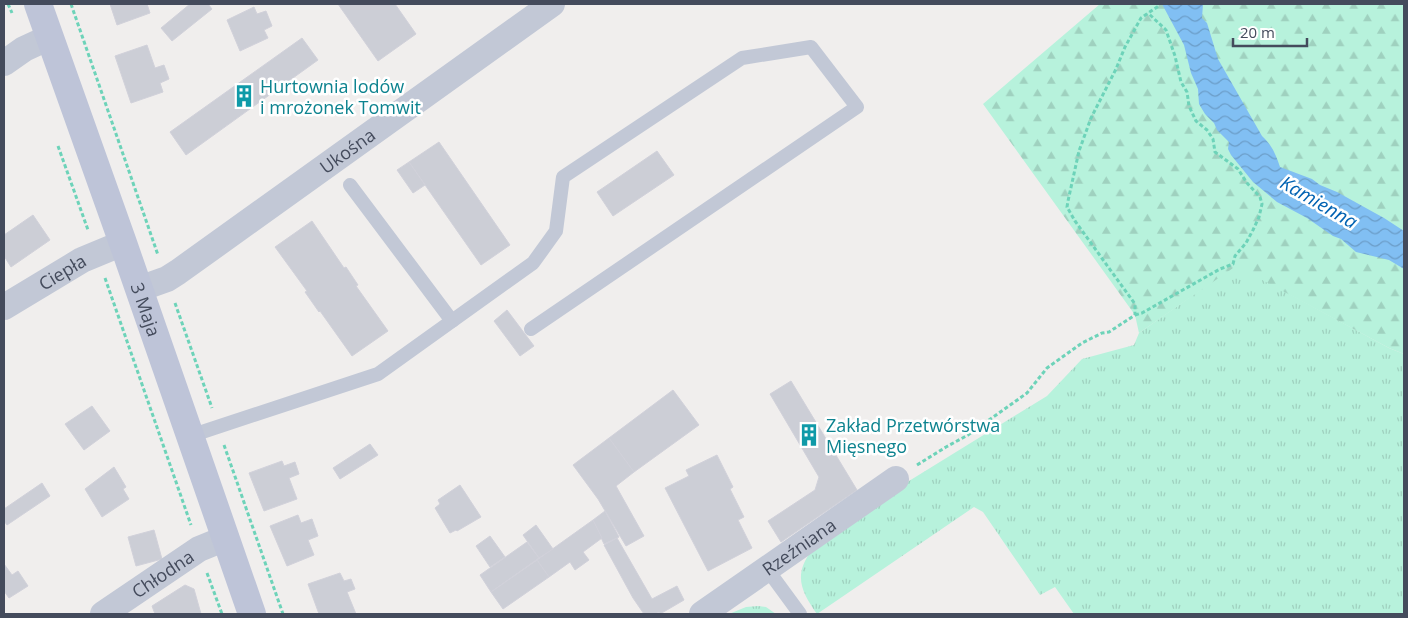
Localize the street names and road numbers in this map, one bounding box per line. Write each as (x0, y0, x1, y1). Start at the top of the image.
street label: Ukośna (315, 123, 380, 179)
street label: Ciepła (34, 248, 91, 295)
street label: 3 Maja (126, 279, 167, 340)
street label: Rzeźniana (757, 513, 840, 581)
street label: Chłodna (127, 544, 198, 603)

